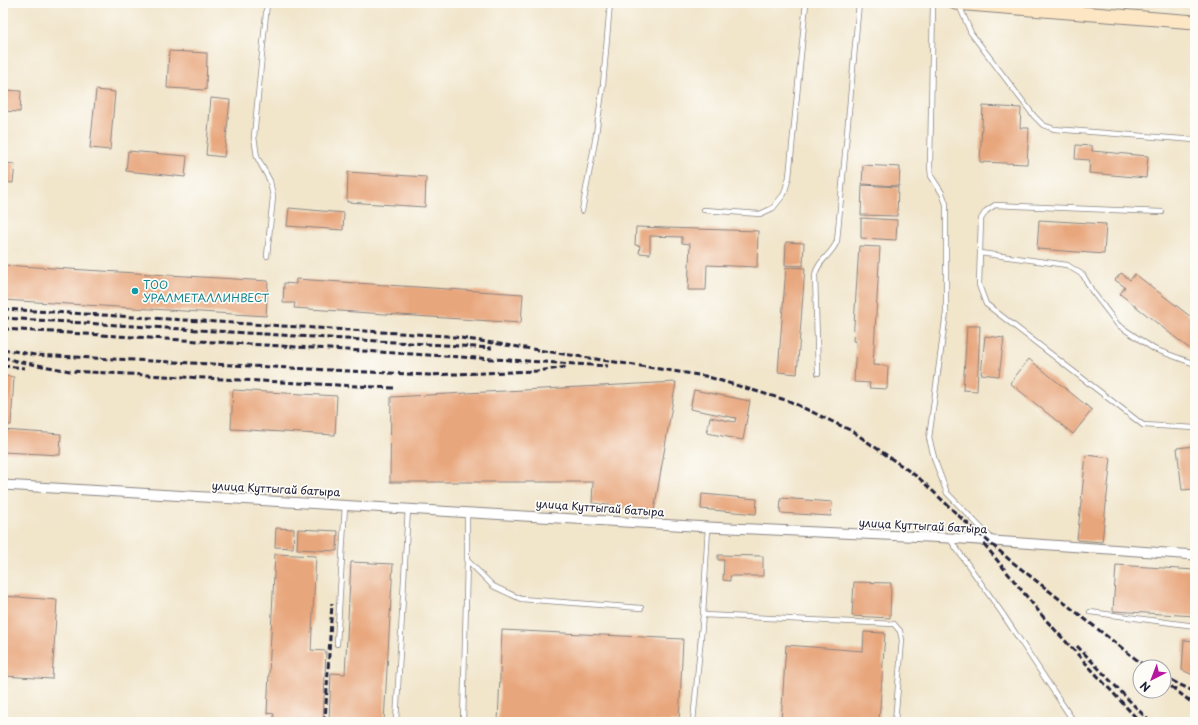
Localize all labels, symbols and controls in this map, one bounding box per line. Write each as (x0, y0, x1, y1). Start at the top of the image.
place label: ТОО УРАЛМЕТАЛЛИНВЕСТ (143, 276, 270, 306)
marker: ТОО УРАЛМЕТАЛЛИНВЕСТ (130, 286, 140, 296)
street label: улица Куттыгай батыра (211, 477, 341, 500)
street label: улица Куттыгай батыра (535, 495, 665, 520)
street label: улица Куттыгай батыра (858, 514, 988, 537)
north arrow (1132, 659, 1172, 699)
text: N (1136, 677, 1154, 696)

